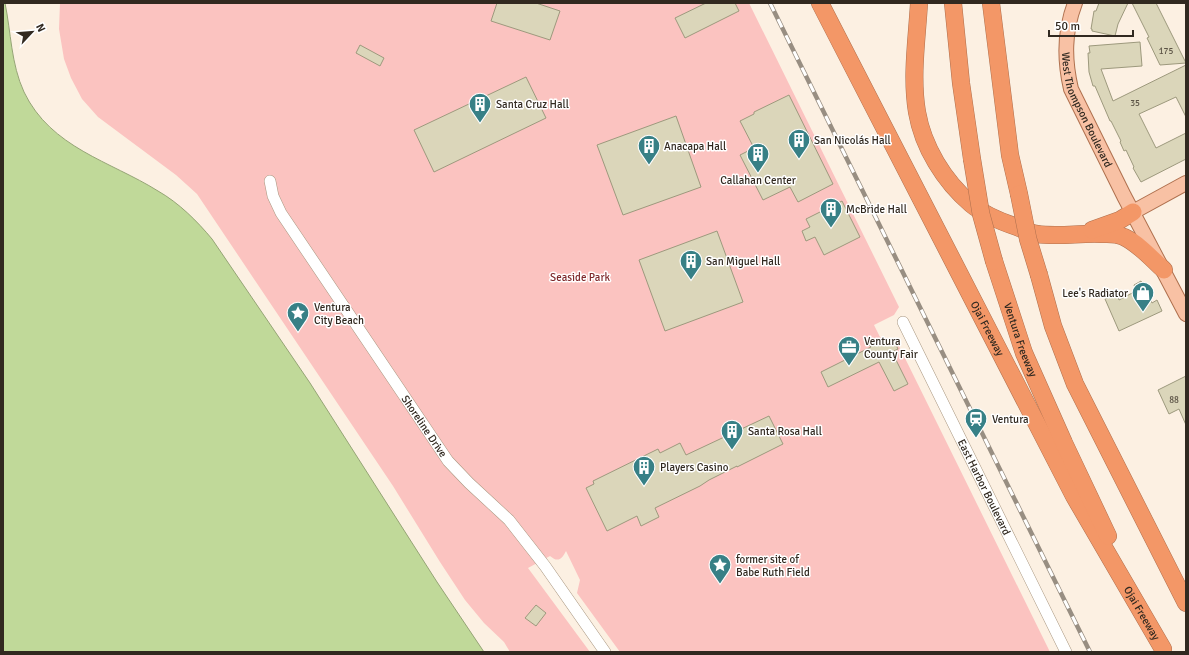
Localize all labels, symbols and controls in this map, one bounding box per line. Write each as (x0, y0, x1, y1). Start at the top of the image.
north arrow (12, 12, 52, 52)
scale bar (1049, 12, 1133, 38)
text: 50 m (1055, 19, 1080, 34)
text: N (33, 22, 48, 34)
house number: 175 (1159, 46, 1173, 57)
street label: West Thompson Boulevard (1060, 52, 1115, 169)
building icon: Santa Cruz Hall (467, 91, 493, 124)
place label: Santa Cruz Hall (496, 98, 569, 111)
house number: 35 (1130, 98, 1140, 109)
building icon: San Nicolás Hall (786, 127, 812, 160)
building icon: Anacapa Hall (636, 133, 662, 166)
place label: San Nicolás Hall (814, 134, 891, 147)
place label: Anacapa Hall (664, 140, 726, 153)
building icon: Callahan Center (745, 141, 771, 174)
place label: Callahan Center (720, 174, 796, 187)
building icon: McBride Hall (818, 196, 844, 229)
place label: McBride Hall (846, 203, 907, 216)
building icon: San Miguel Hall (678, 248, 704, 281)
place label: San Miguel Hall (706, 255, 780, 268)
park label: Seaside Park (550, 271, 610, 284)
shop icon: Lee's Radiator (1130, 280, 1156, 313)
place label: Lee's Radiator (1062, 287, 1128, 300)
street label: Ojai Freeway (968, 299, 1008, 359)
place icon: Ventura City Beach (285, 300, 311, 333)
place label: Ventura City Beach (314, 301, 364, 327)
street label: Ventura Freeway (1001, 301, 1040, 379)
office icon: Ventura County Fair (836, 334, 862, 367)
place label: Ventura County Fair (864, 335, 918, 361)
street label: Shoreline Drive (399, 393, 450, 460)
house number: 88 (1169, 395, 1179, 406)
station icon: Ventura (963, 406, 989, 439)
place label: Ventura (992, 413, 1029, 426)
building icon: Santa Rosa Hall (719, 418, 745, 451)
place label: Santa Rosa Hall (748, 425, 822, 438)
street label: East Harbor Boulevard (955, 437, 1014, 537)
building icon: Players Casino (631, 454, 657, 487)
place label: Players Casino (660, 461, 729, 474)
place icon: former site of Babe Ruth Field (707, 552, 733, 585)
place label: former site of Babe Ruth Field (736, 553, 810, 579)
street label: Ojai Freeway (1121, 584, 1163, 643)

